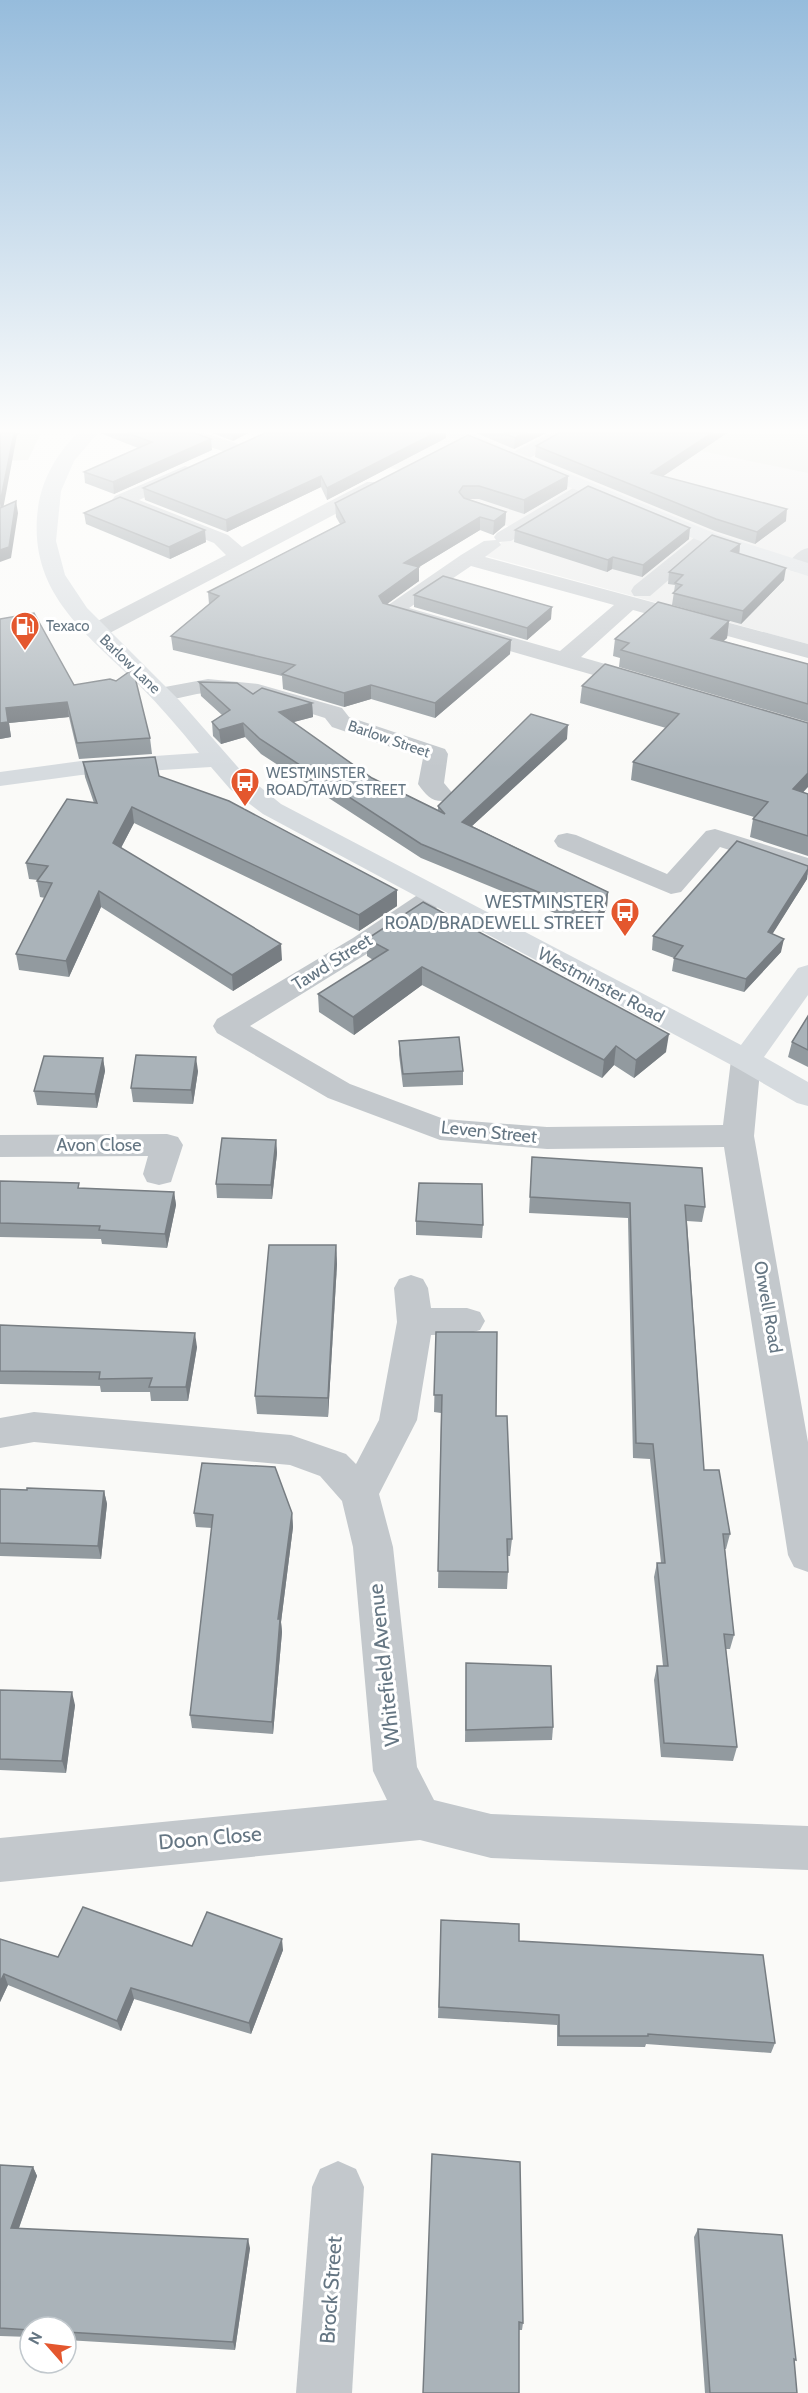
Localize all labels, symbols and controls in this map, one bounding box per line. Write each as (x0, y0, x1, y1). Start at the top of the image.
fuel station icon: Texaco (9, 610, 41, 652)
place label: Texaco (46, 617, 90, 635)
street label: Barlow Lane (96, 631, 164, 698)
street label: Barlow Street (346, 717, 432, 761)
place label: WESTMINSTER ROAD/TAWD STREET (266, 764, 406, 799)
bus stop icon: WESTMINSTER ROAD/TAWD STREET (229, 766, 261, 808)
place label: WESTMINSTER ROAD/BRADEWELL STREET (385, 891, 604, 934)
bus stop icon: WESTMINSTER ROAD/BRADEWELL STREET (609, 896, 641, 938)
street label: Tawd Street (288, 929, 376, 995)
street label: Westminster Road (534, 942, 668, 1028)
street label: Leven Street (440, 1116, 538, 1148)
street label: Avon Close (57, 1134, 141, 1156)
street label: Orwell Road (749, 1259, 787, 1355)
street label: Whitefield Avenue (363, 1582, 404, 1748)
street label: Doon Close (157, 1821, 263, 1854)
street label: Brock Street (314, 2235, 347, 2345)
north arrow (18, 2315, 78, 2375)
text: N (24, 2329, 46, 2348)

